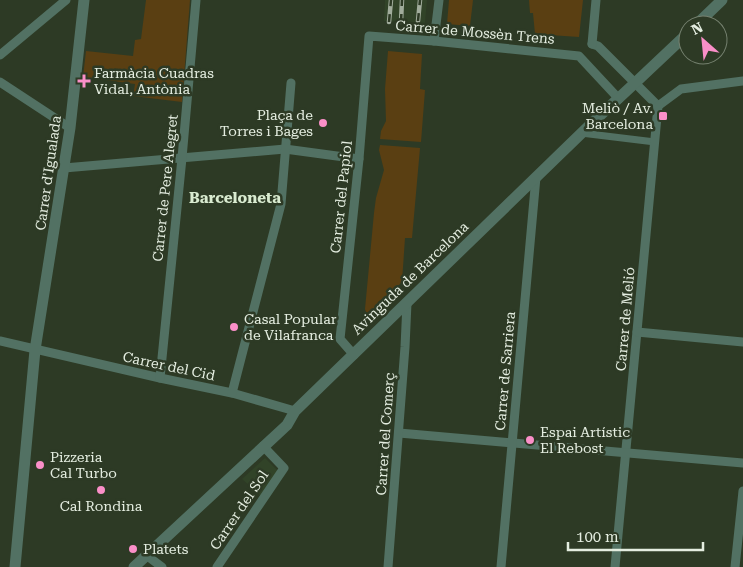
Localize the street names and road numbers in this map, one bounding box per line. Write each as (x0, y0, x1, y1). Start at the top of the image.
street label: Carrer de Mossèn Trens (395, 17, 556, 47)
street label: Carrer d'Igualada (32, 114, 64, 232)
street label: Carrer de Pere Alegret (149, 114, 181, 262)
street label: Carrer del Papiol (327, 139, 355, 254)
street label: Avinguda de Barcelona (349, 218, 472, 338)
street label: Carrer de Melió (612, 266, 638, 372)
street label: Carrer de Sarriera (492, 310, 518, 431)
street label: Carrer del Cid (121, 348, 217, 384)
street label: Carrer del Comerç (373, 372, 397, 496)
street label: Carrer del Sol (207, 467, 272, 553)

